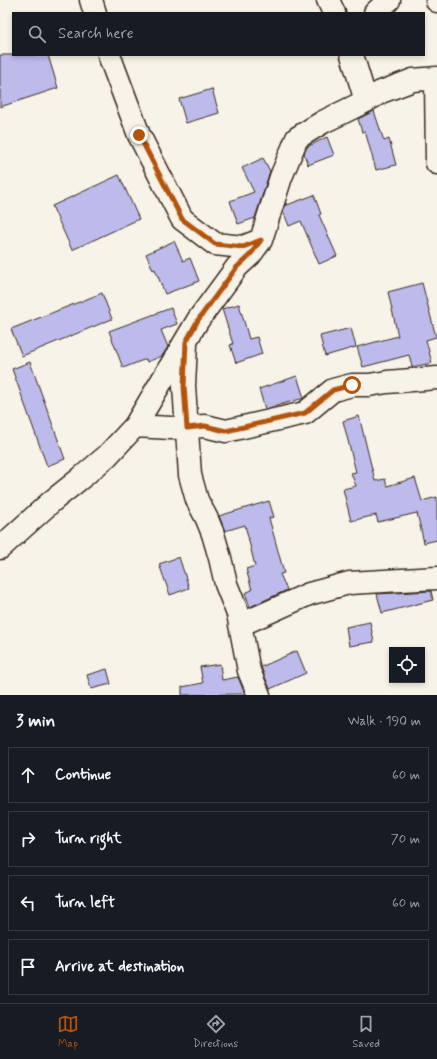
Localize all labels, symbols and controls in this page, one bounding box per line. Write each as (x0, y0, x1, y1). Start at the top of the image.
search box (12, 12, 425, 56)
icon: search (26, 23, 48, 45)
text: Search here (58, 24, 134, 44)
route end (130, 126, 148, 144)
route start (343, 376, 361, 394)
map controls (389, 647, 425, 683)
button: locate (389, 647, 425, 683)
text: 3 min (16, 710, 55, 732)
text: Walk · 190 m (348, 713, 421, 730)
icon: ahead (17, 764, 39, 786)
text: Continue (55, 765, 111, 785)
text: 60 m (392, 767, 420, 784)
icon: right (17, 828, 39, 850)
text: Turn right (55, 829, 122, 849)
text: 70 m (391, 831, 420, 848)
icon: left (17, 892, 39, 914)
text: Turn left (55, 893, 115, 913)
text: 60 m (392, 895, 420, 912)
icon: arrive (17, 956, 39, 978)
text: Arrive at destination (55, 957, 184, 977)
tab: Map (57, 1013, 79, 1051)
tab: Directions (193, 1013, 238, 1051)
tab: Saved (352, 1013, 380, 1051)

